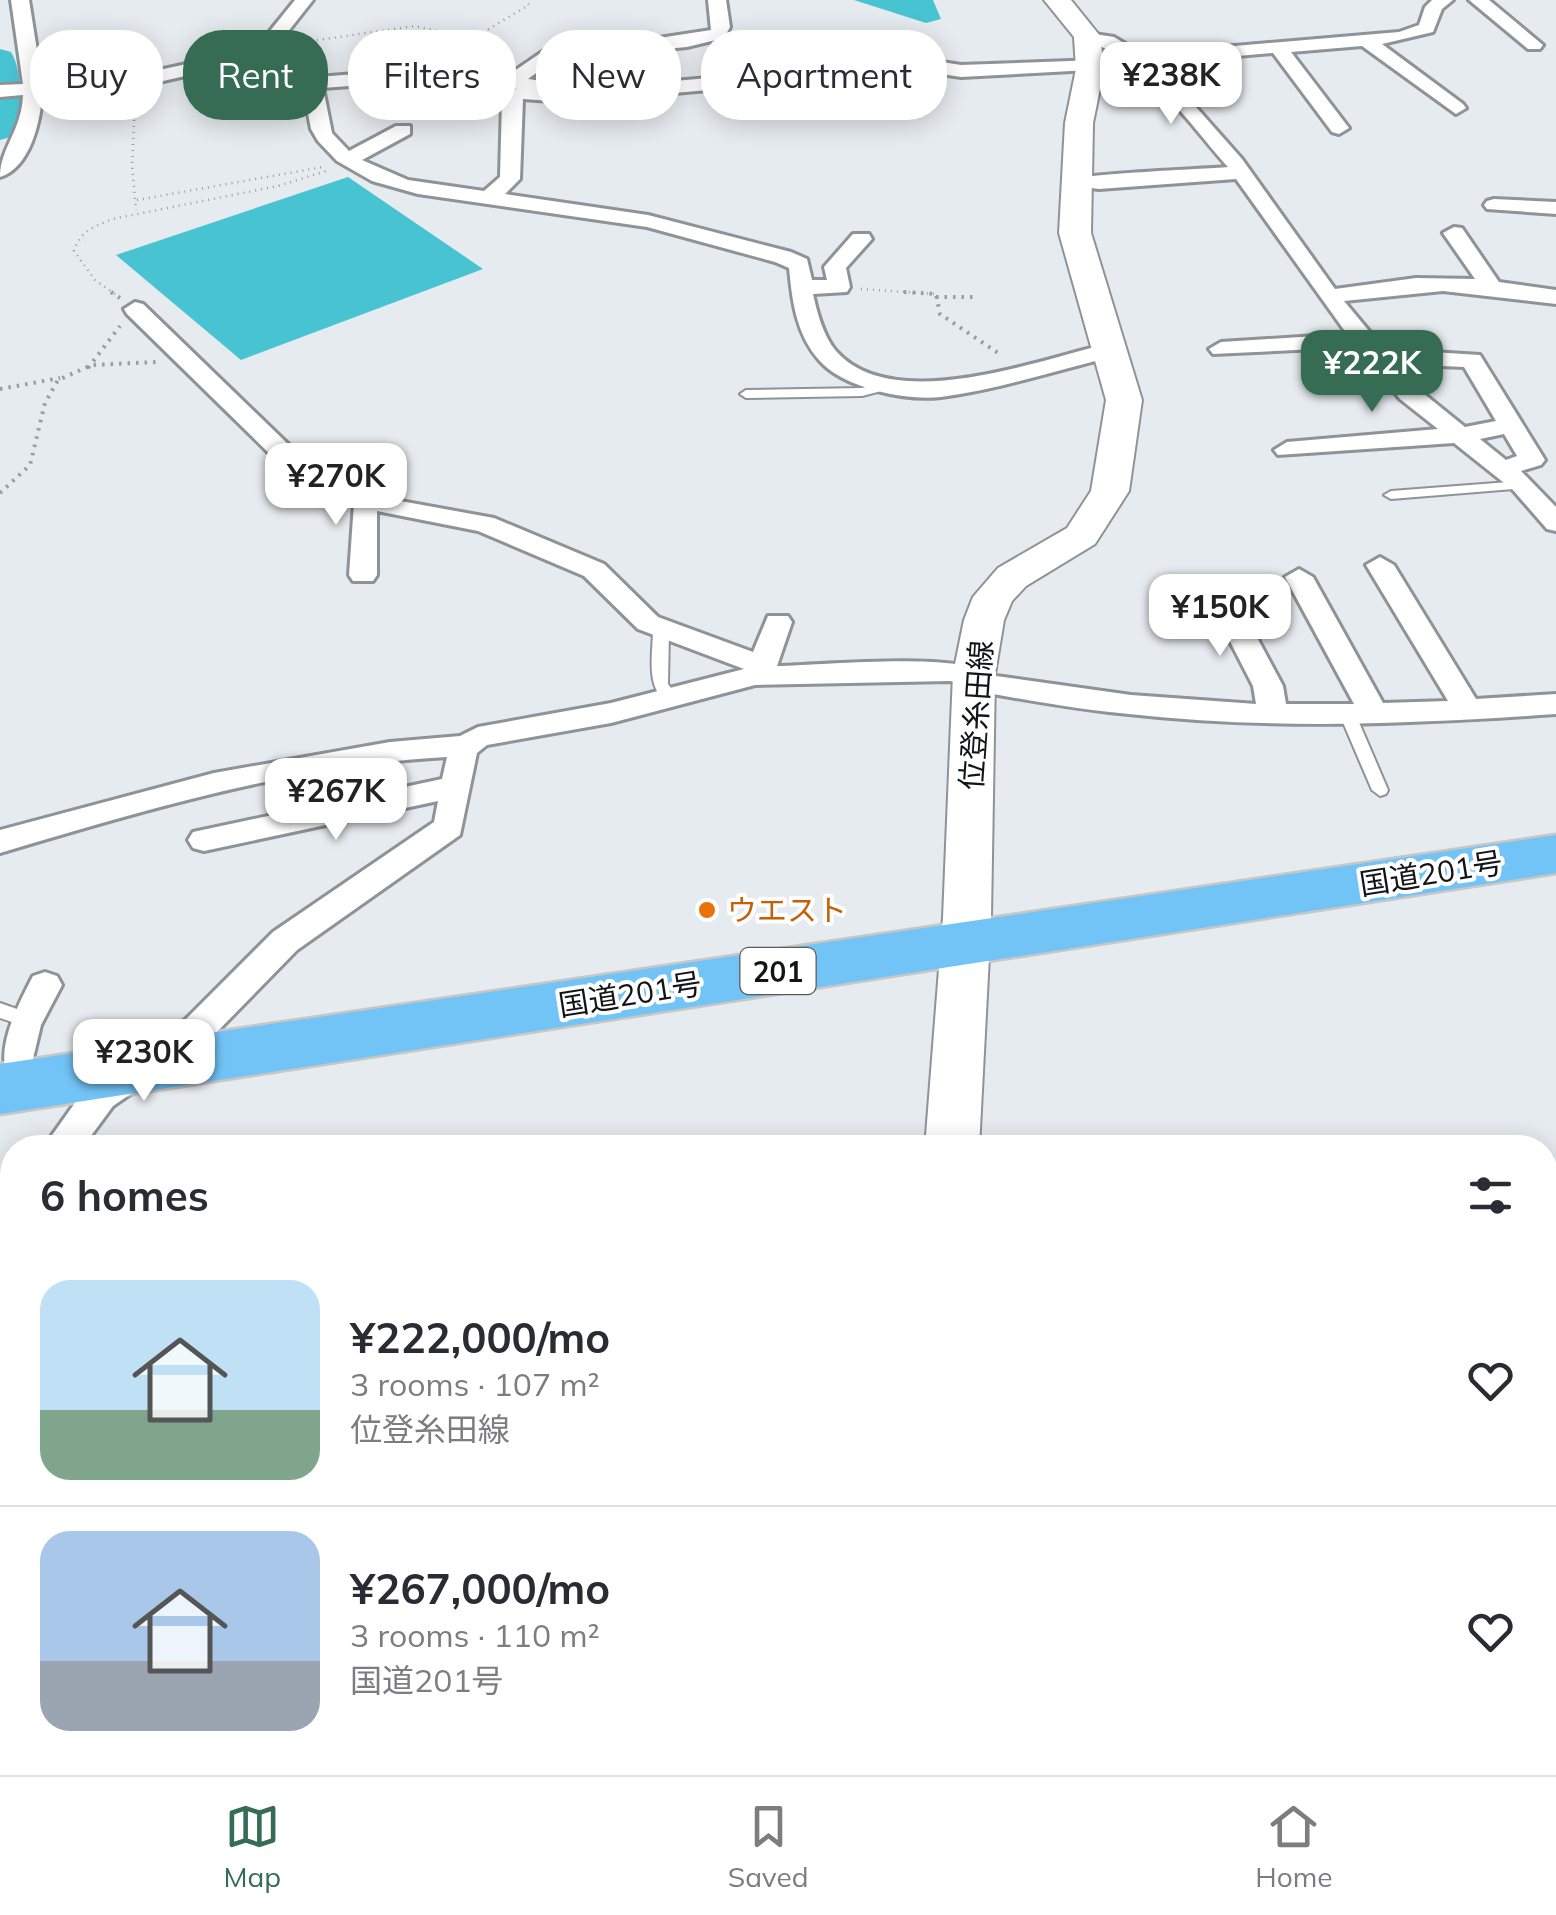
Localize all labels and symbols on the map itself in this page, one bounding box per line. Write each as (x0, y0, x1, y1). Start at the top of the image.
pin: ¥238K (1101, 42, 1241, 127)
pin: ¥222K (1302, 330, 1442, 415)
pin: ¥270K (266, 443, 406, 528)
pin: ¥150K (1150, 574, 1290, 659)
street label: 位登糸田線 (952, 639, 1000, 791)
pin: ¥267K (266, 758, 406, 843)
street label: 国道201号 (1357, 843, 1505, 903)
place label: ウエスト (727, 891, 847, 929)
marker: ウエスト (696, 899, 718, 921)
road number: 201 (740, 948, 816, 994)
street label: 国道201号 (556, 964, 704, 1024)
pin: ¥230K (74, 1019, 214, 1104)

